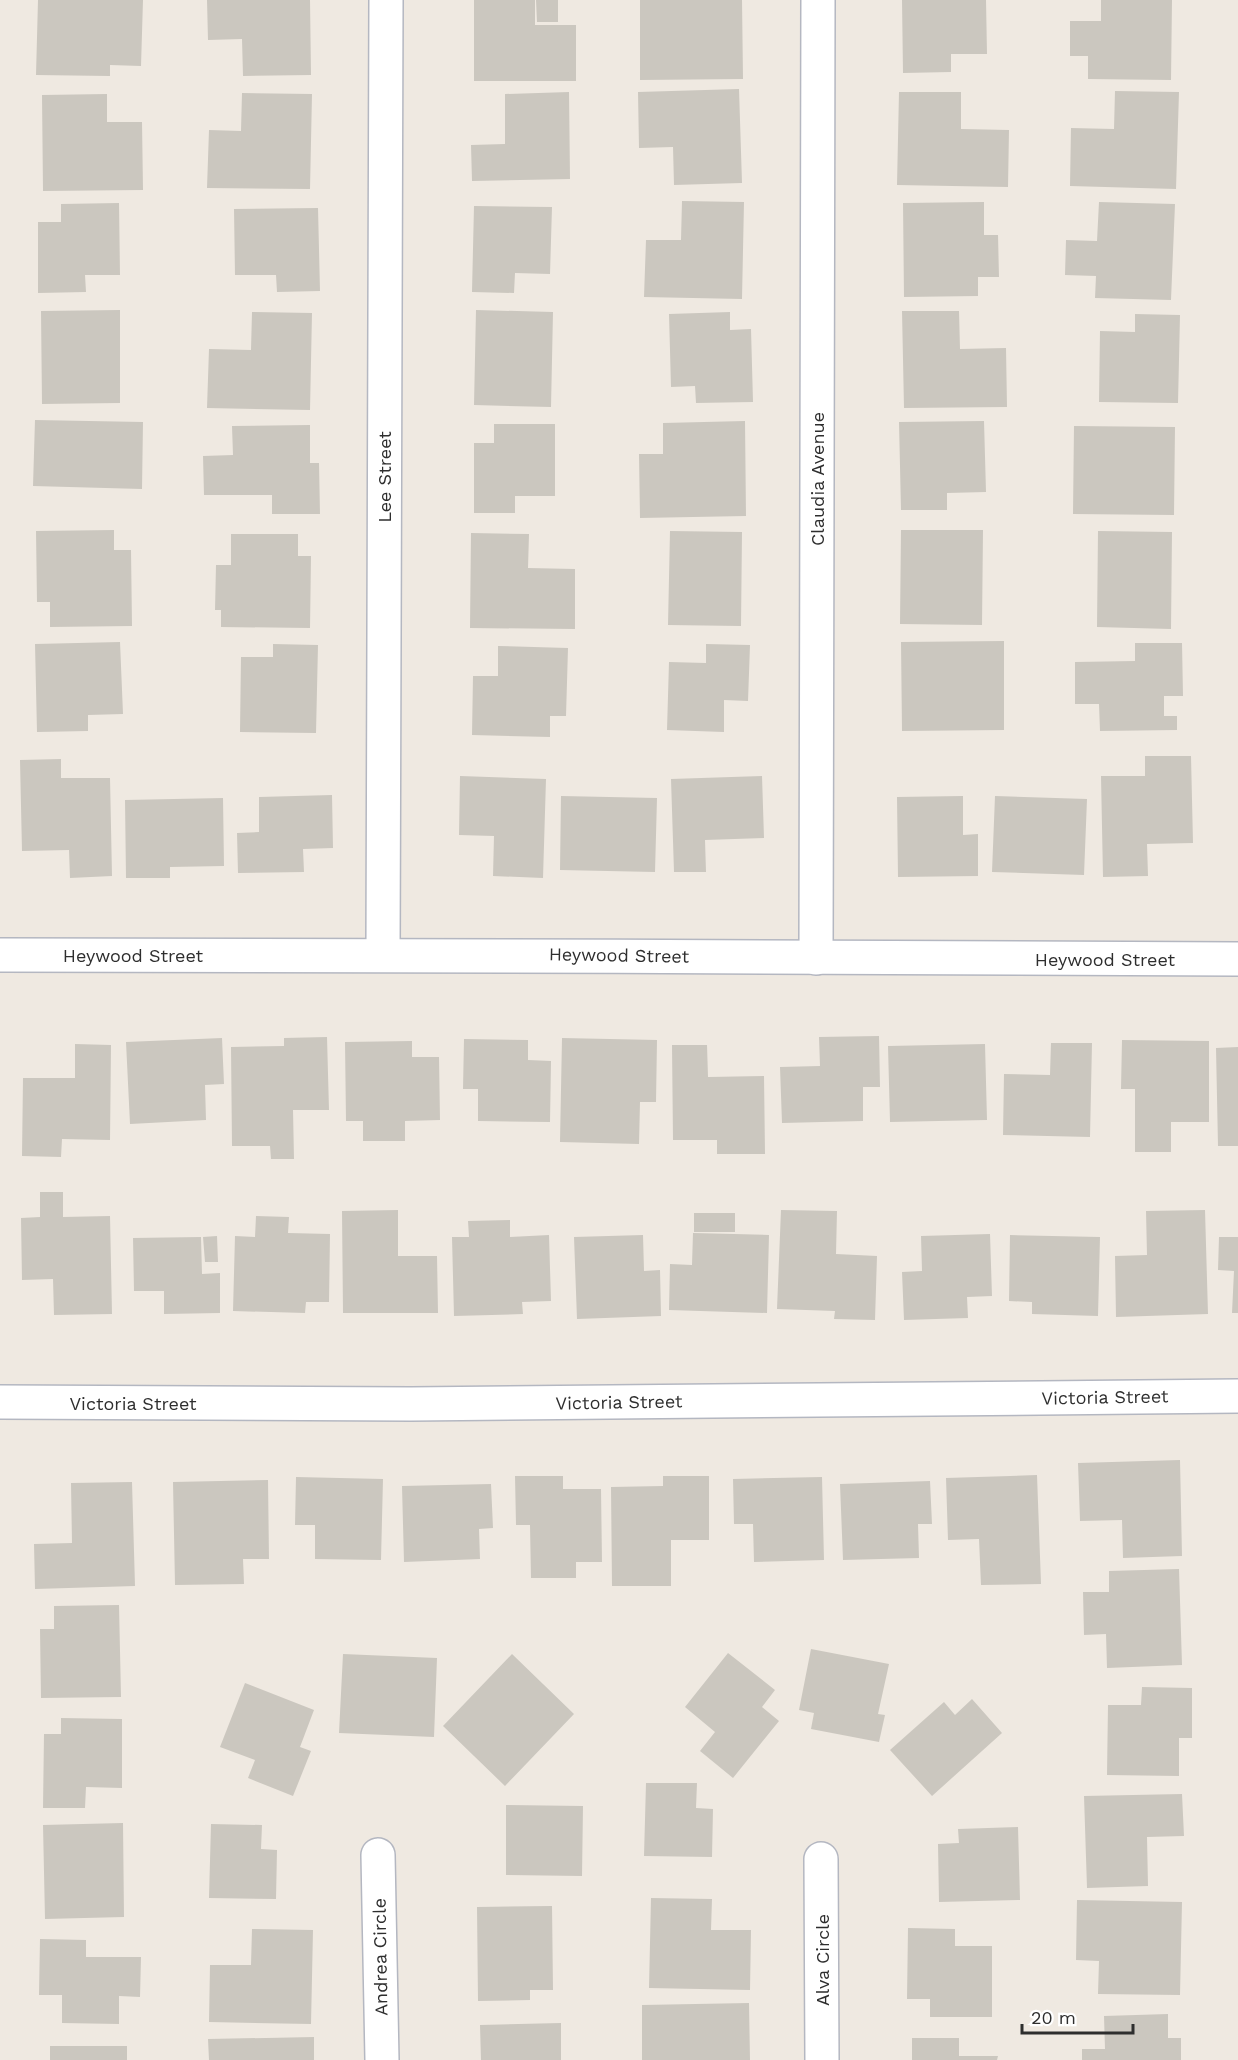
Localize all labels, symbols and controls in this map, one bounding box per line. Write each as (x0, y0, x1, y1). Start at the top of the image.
street label: Claudia Avenue (807, 412, 828, 546)
street label: Lee Street (374, 431, 395, 523)
street label: Heywood Street (549, 943, 690, 967)
street label: Heywood Street (63, 945, 204, 966)
street label: Heywood Street (1035, 949, 1176, 970)
street label: Victoria Street (1041, 1385, 1169, 1409)
street label: Victoria Street (555, 1390, 683, 1414)
street label: Victoria Street (69, 1393, 197, 1414)
street label: Andrea Circle (368, 1898, 392, 2016)
street label: Alva Circle (812, 1914, 833, 2006)
scale bar (1022, 1997, 1133, 2035)
text: 20 m (1031, 2007, 1076, 2028)

